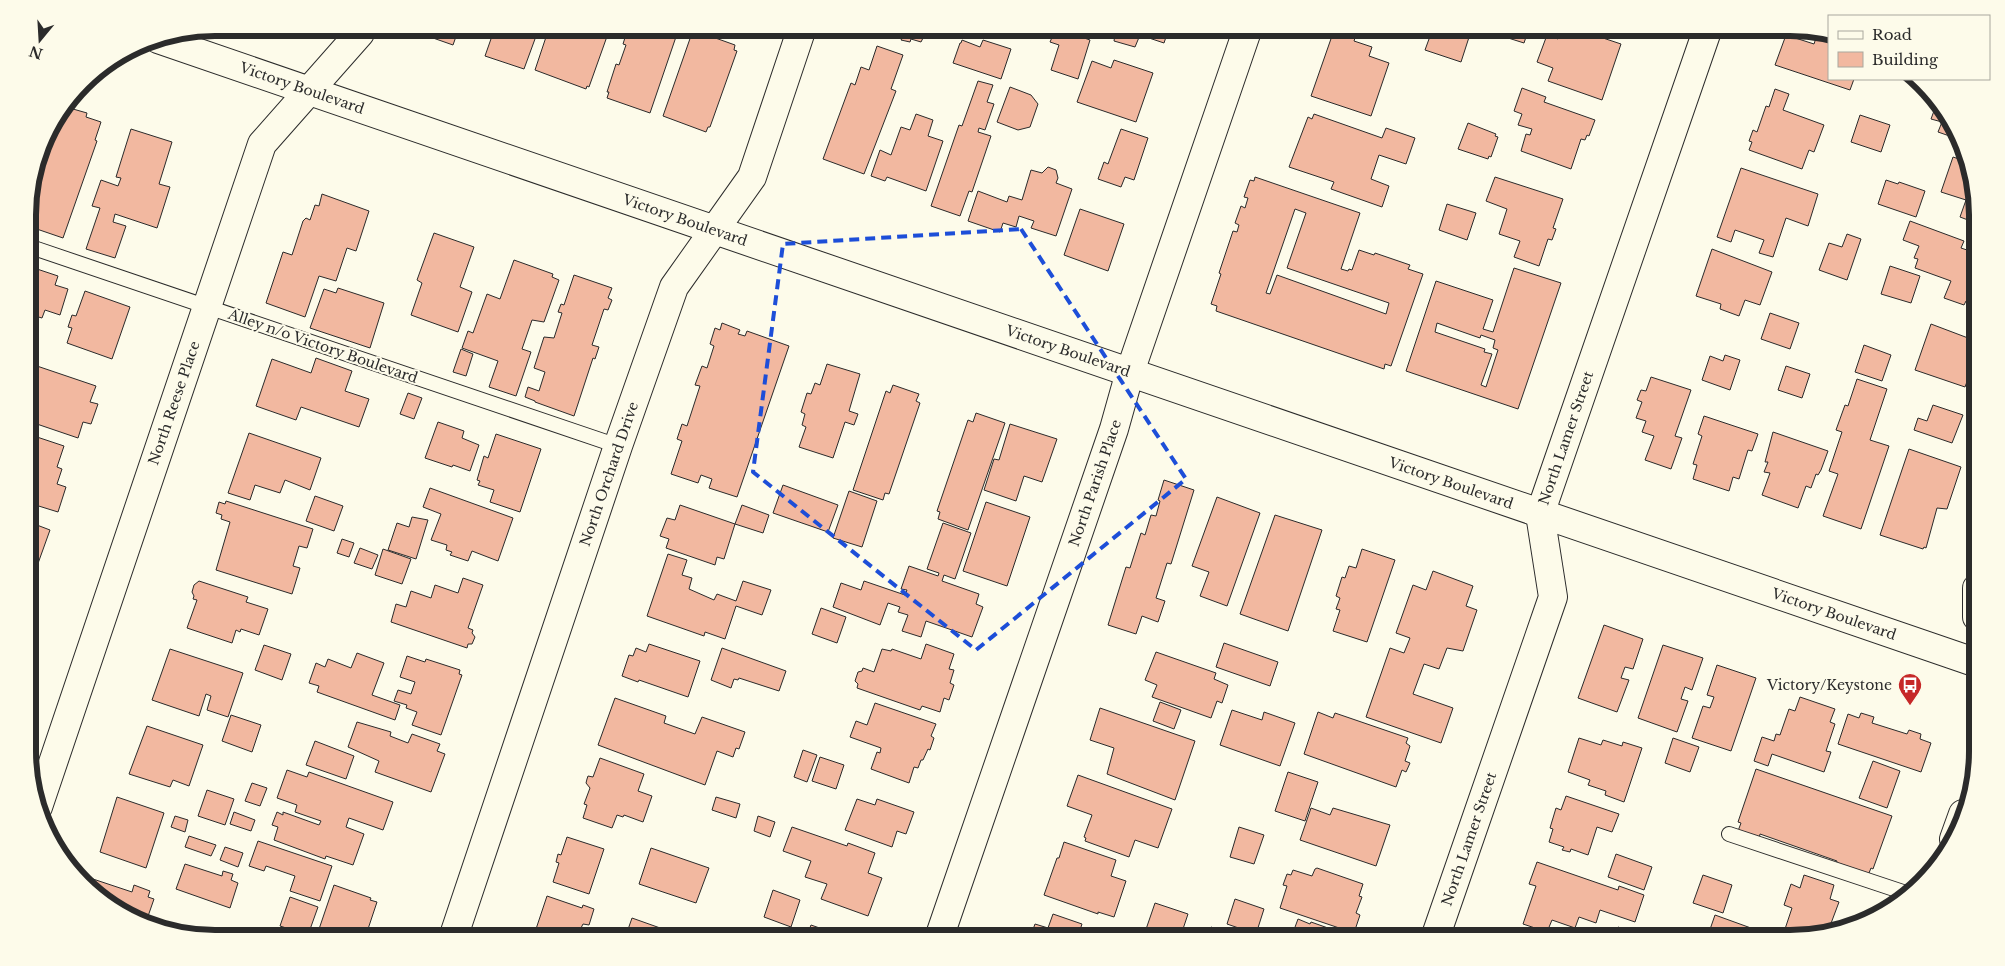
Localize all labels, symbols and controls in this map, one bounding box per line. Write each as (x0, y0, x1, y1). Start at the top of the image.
north arrow (15, 15, 65, 65)
legend (1828, 15, 1990, 80)
text: Road (1872, 25, 1912, 44)
text: N (27, 42, 45, 63)
text: Building (1872, 50, 1939, 69)
street label: Victory Boulevard (236, 58, 367, 118)
street label: Victory Boulevard (619, 190, 750, 250)
street label: Alley n/o Victory Boulevard (225, 305, 421, 387)
street label: Victory Boulevard (1002, 321, 1133, 381)
street label: North Reese Place (144, 339, 204, 467)
street label: North Lamer Street (1535, 368, 1598, 507)
street label: North Orchard Drive (576, 399, 642, 549)
street label: North Parish Place (1065, 417, 1125, 549)
street label: Victory Boulevard (1385, 453, 1516, 513)
street label: Victory Boulevard (1768, 584, 1899, 644)
bus stop icon: Victory/Keystone (1897, 672, 1923, 706)
place label: Victory/Keystone (1766, 676, 1892, 694)
street label: North Lamer Street (1438, 769, 1501, 908)

